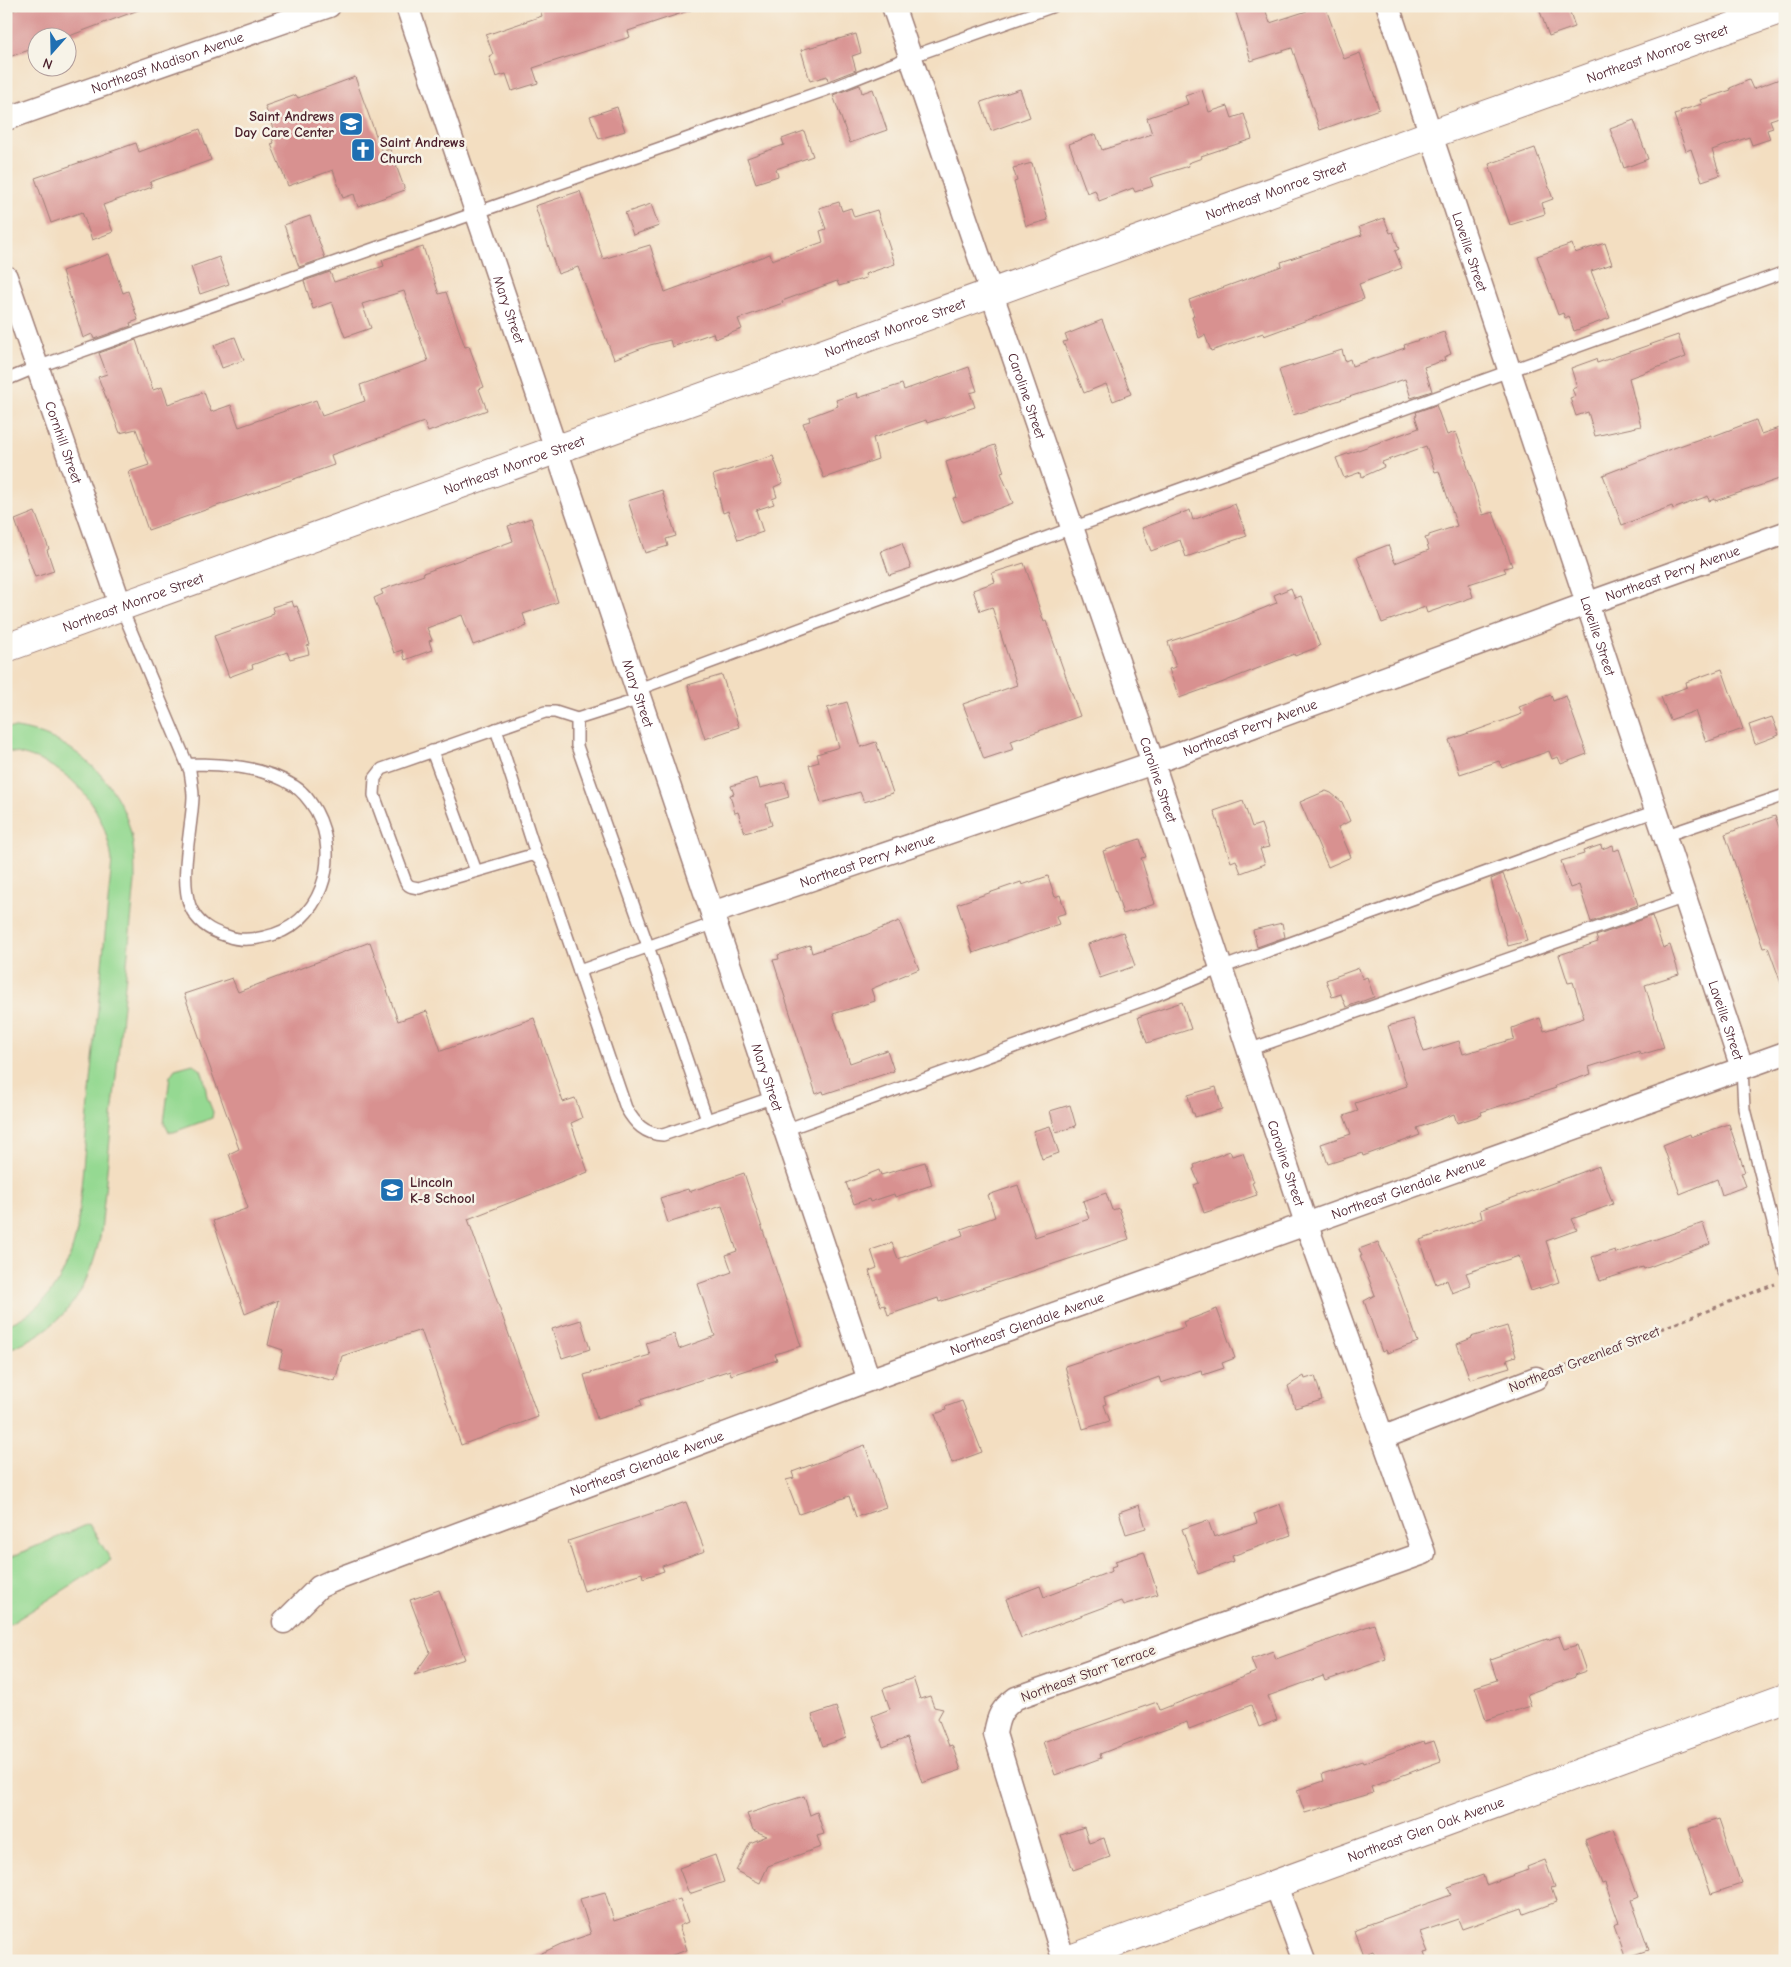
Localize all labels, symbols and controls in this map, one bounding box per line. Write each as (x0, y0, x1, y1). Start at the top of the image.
street label: Northeast Monroe Street (1584, 21, 1731, 87)
north arrow (28, 28, 78, 78)
street label: Northeast Madison Avenue (89, 29, 246, 98)
text: N (41, 54, 55, 73)
place label: Saint Andrews Day Care Center (235, 108, 334, 141)
school or university icon: Saint Andrews Day Care Center (338, 111, 364, 137)
place label: Saint Andrews Church (380, 134, 465, 167)
church icon: Saint Andrews Church (350, 137, 376, 163)
street label: Northeast Monroe Street (1203, 157, 1350, 224)
street label: Laveille Street (1448, 210, 1491, 295)
street label: Mary Street (489, 273, 528, 347)
street label: Northeast Monroe Street (822, 294, 969, 361)
street label: Caroline Street (1004, 351, 1049, 442)
street label: Cornhill Street (41, 399, 86, 487)
street label: Northeast Monroe Street (441, 432, 588, 499)
street label: Northeast Perry Avenue (1603, 542, 1742, 605)
street label: Northeast Monroe Street (60, 569, 207, 636)
street label: Laveille Street (1576, 594, 1619, 679)
street label: Mary Street (618, 657, 657, 730)
street label: Northeast Perry Avenue (1181, 696, 1319, 760)
street label: Caroline Street (1136, 735, 1181, 826)
street label: Northeast Perry Avenue (798, 830, 937, 891)
street label: Laveille Street (1704, 978, 1747, 1063)
street label: Mary Street (747, 1041, 786, 1114)
street label: Caroline Street (1263, 1118, 1308, 1209)
street label: Northeast Glendale Avenue (1329, 1153, 1488, 1223)
place label: Lincoln K-8 School (410, 1174, 475, 1207)
school or university icon: Lincoln K-8 School (379, 1177, 405, 1203)
street label: Northeast Glendale Avenue (948, 1289, 1107, 1359)
street label: Northeast Greenleaf Street (1506, 1322, 1663, 1396)
street label: Northeast Glendale Avenue (568, 1427, 726, 1500)
street label: Northeast Starr Terrace (1019, 1641, 1158, 1706)
street label: Northeast Glen Oak Avenue (1345, 1793, 1506, 1866)

